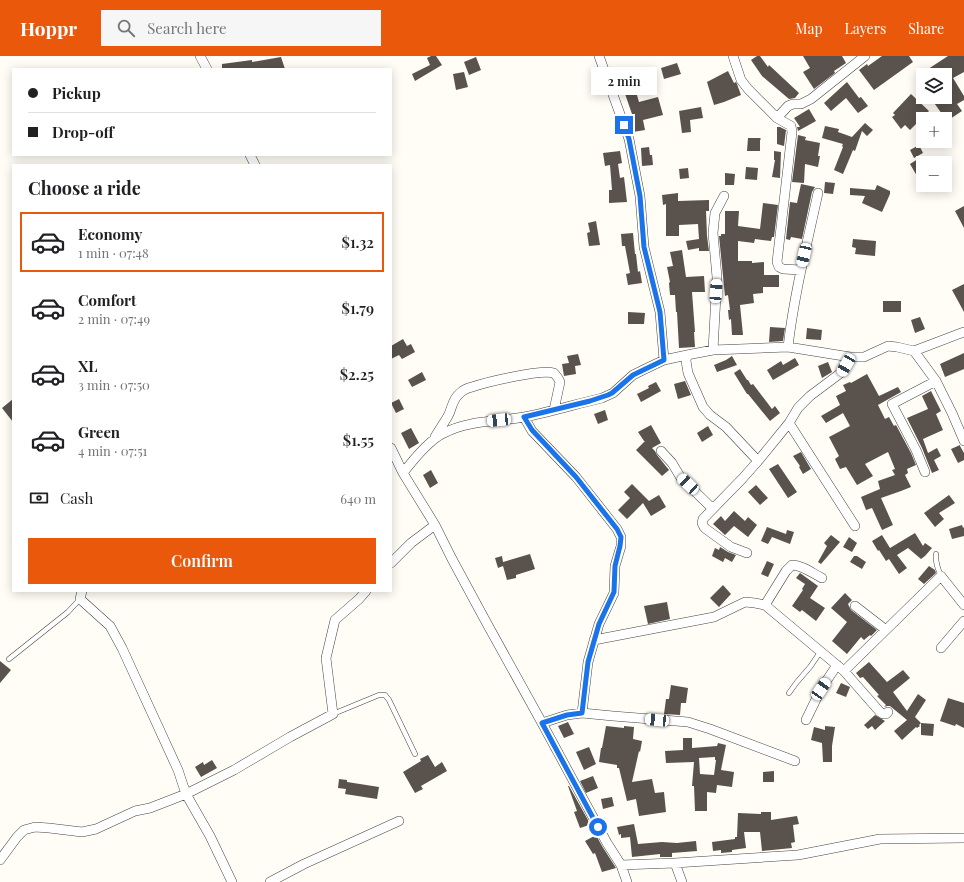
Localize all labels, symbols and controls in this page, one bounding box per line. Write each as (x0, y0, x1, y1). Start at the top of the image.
search box (101, 10, 381, 46)
text: Hoppr (20, 15, 77, 41)
icon: search (115, 17, 137, 39)
text: Search here (147, 18, 227, 38)
text: Map (795, 19, 823, 38)
text: Layers (845, 19, 886, 38)
text: Share (908, 19, 944, 38)
callout: 2 min (591, 67, 657, 95)
map controls (916, 68, 952, 192)
button: layers (916, 68, 952, 104)
text: 2 min (607, 72, 641, 89)
text: Pickup (52, 83, 101, 103)
button: + (916, 112, 952, 148)
route end (615, 116, 633, 134)
text: Drop-off (52, 122, 114, 142)
button: − (916, 156, 952, 192)
text: Choose a ride (28, 176, 141, 200)
icon: car (30, 224, 66, 260)
text: Economy (78, 224, 142, 244)
text: $1.32 (342, 232, 374, 252)
car (795, 242, 813, 268)
text: 1 min · 07:48 (78, 244, 149, 261)
car (709, 279, 723, 303)
icon: car (30, 290, 66, 326)
text: Comfort (78, 290, 136, 310)
text: $1.79 (342, 298, 374, 318)
text: 2 min · 07:49 (78, 310, 150, 327)
car (835, 352, 857, 378)
icon: car (30, 356, 66, 392)
text: XL (78, 356, 98, 376)
text: $2.25 (340, 364, 374, 384)
text: 3 min · 07:50 (78, 376, 150, 393)
car (486, 413, 512, 427)
icon: car (30, 422, 66, 458)
text: Green (78, 422, 120, 442)
text: $1.55 (343, 430, 374, 450)
text: 4 min · 07:51 (78, 442, 147, 459)
car (675, 471, 701, 497)
icon: cash (28, 487, 50, 509)
text: Cash (60, 488, 93, 508)
text: 640 m (340, 490, 376, 507)
button: Confirm (28, 538, 376, 584)
car (809, 676, 833, 702)
car (645, 713, 669, 727)
route start (589, 818, 607, 836)

